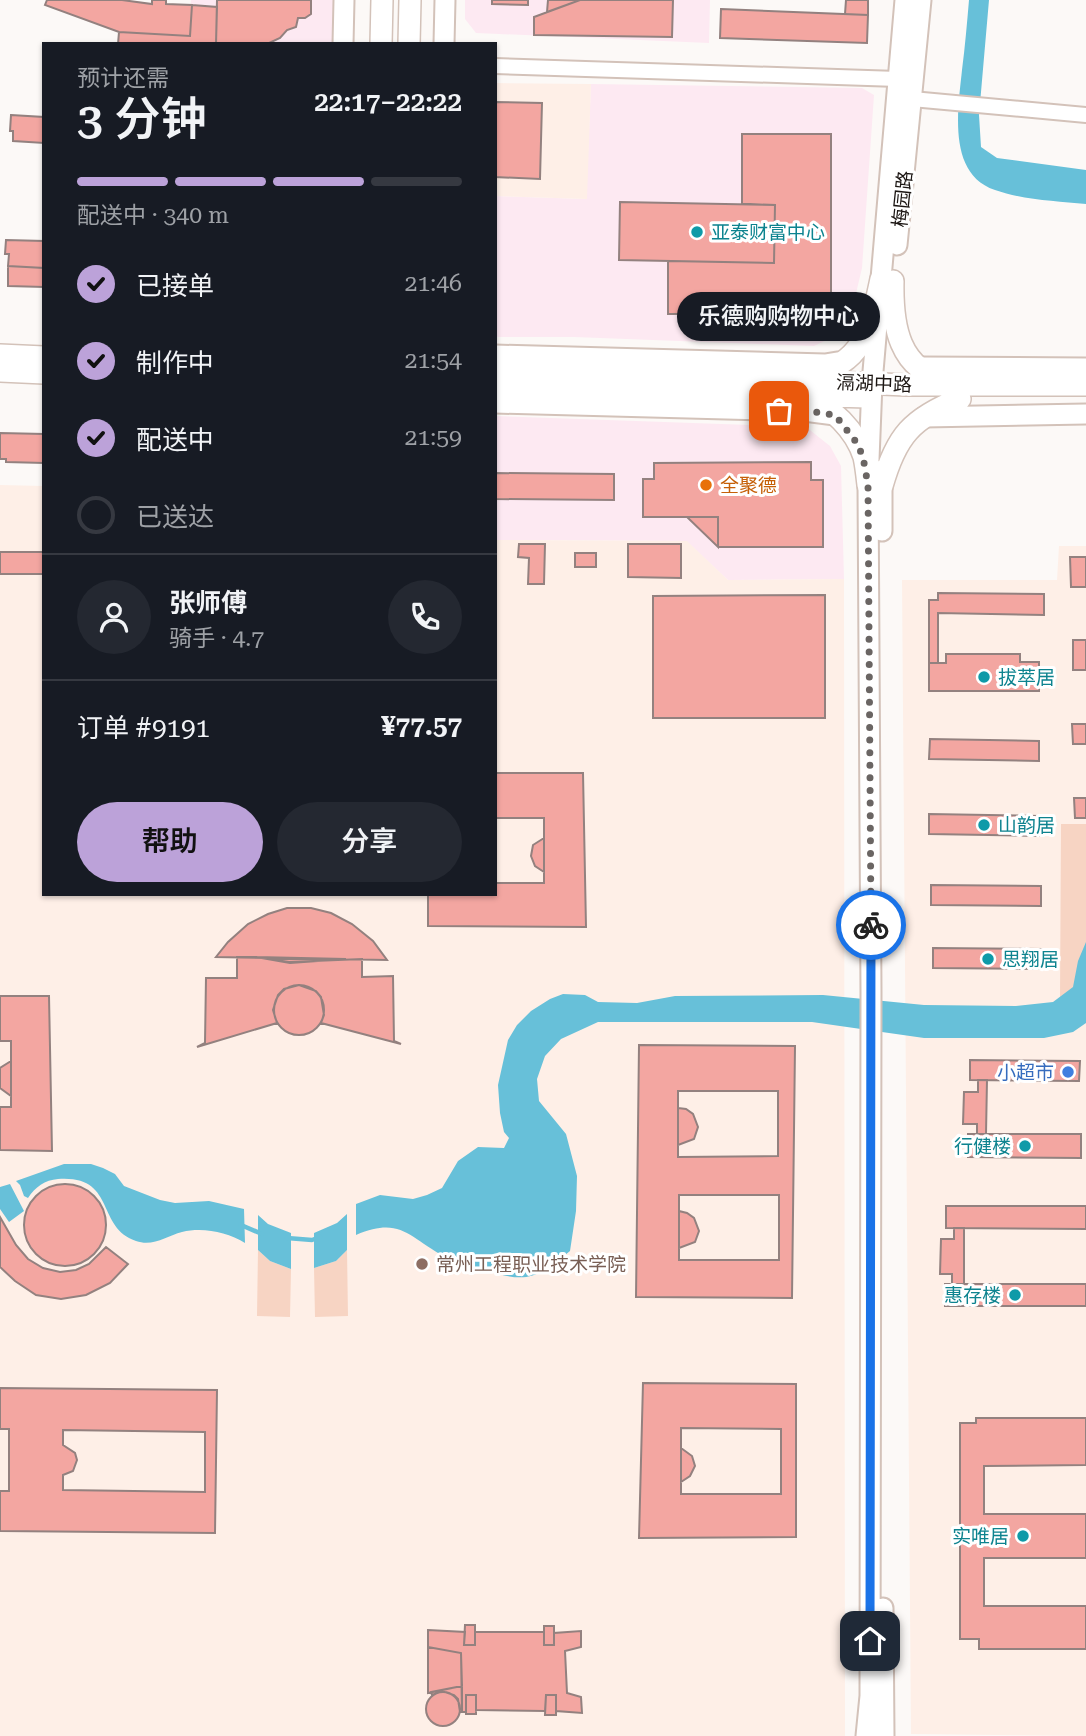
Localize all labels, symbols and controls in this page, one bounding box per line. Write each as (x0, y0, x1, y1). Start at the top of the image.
text: 预计还需 (77, 65, 169, 92)
text: 22:17–22:22 (314, 87, 462, 117)
text: 3 分钟 (77, 92, 206, 146)
street label: 梅园路 (888, 169, 917, 229)
text: 配送中 · 340 m (77, 202, 229, 229)
place label: 亚泰财富中心 (711, 221, 825, 244)
marker: 亚泰财富中心 (689, 224, 705, 240)
icon: check (77, 265, 115, 303)
text: 21:46 (405, 270, 462, 297)
text: 已接单 (136, 271, 214, 301)
callout: 乐德购购物中心 (678, 292, 880, 341)
text: 乐德购购物中心 (698, 303, 859, 330)
icon: check (77, 342, 115, 380)
text: 21:54 (405, 347, 462, 374)
text: 制作中 (136, 348, 214, 378)
street label: 滆湖中路 (836, 371, 912, 396)
pin (749, 381, 809, 441)
icon: bag (760, 392, 798, 430)
icon: check (77, 419, 115, 457)
text: 21:59 (405, 424, 462, 451)
text: 配送中 (136, 425, 214, 455)
place label: 全聚德 (720, 474, 777, 497)
marker: 全聚德 (698, 477, 714, 493)
text: 已送达 (136, 502, 214, 532)
button: person (77, 580, 151, 654)
button: phone (388, 580, 462, 654)
text: 张师傅 (169, 588, 247, 618)
text: 骑手 · 4.7 (169, 625, 264, 652)
place label: 拔萃居 (998, 666, 1055, 689)
marker: 拔萃居 (976, 669, 992, 685)
text: ¥77.57 (381, 711, 462, 741)
text: 订单 #9191 (77, 713, 210, 743)
button: 帮助 (77, 802, 263, 882)
button: 分享 (277, 802, 462, 882)
place label: 山韵居 (998, 814, 1055, 837)
marker: 山韵居 (976, 817, 992, 833)
courier (836, 890, 906, 960)
icon: bike (852, 906, 890, 944)
place label: 思翔居 (1002, 948, 1059, 971)
marker: 思翔居 (980, 951, 996, 967)
place label: 小超市 (997, 1061, 1054, 1084)
marker: 小超市 (1060, 1064, 1076, 1080)
place label: 行健楼 (954, 1135, 1011, 1158)
marker: 行健楼 (1017, 1138, 1033, 1154)
place label: 常州工程职业技术学院 (436, 1253, 626, 1276)
marker: 常州工程职业技术学院 (414, 1256, 430, 1272)
place label: 惠存楼 (944, 1284, 1001, 1307)
marker: 惠存楼 (1007, 1287, 1023, 1303)
place label: 实唯居 (952, 1525, 1009, 1548)
marker: 实唯居 (1015, 1528, 1031, 1544)
pin (840, 1611, 900, 1671)
icon: home (851, 1622, 889, 1660)

